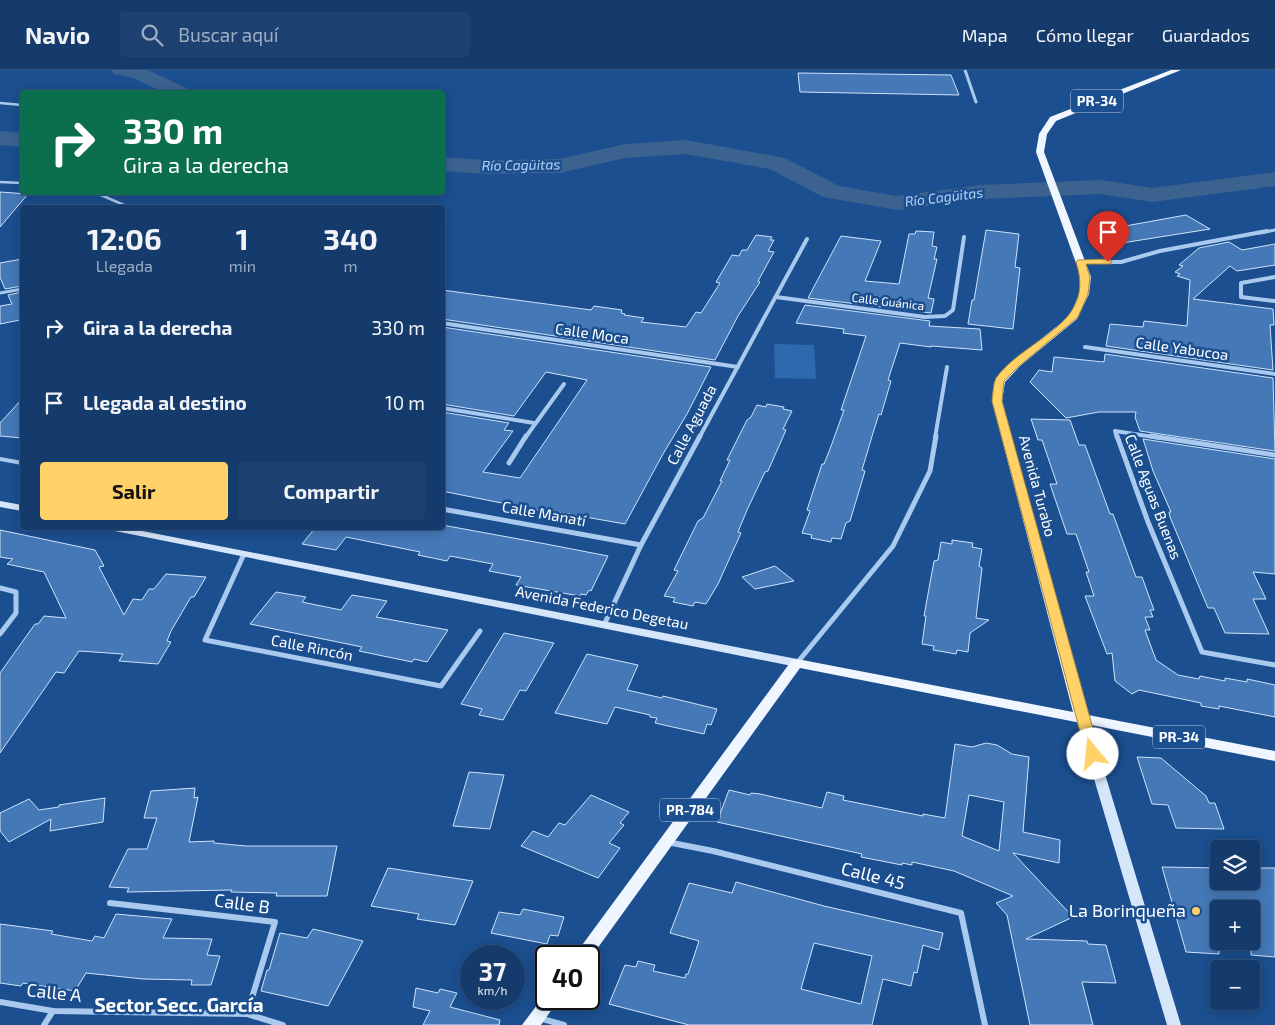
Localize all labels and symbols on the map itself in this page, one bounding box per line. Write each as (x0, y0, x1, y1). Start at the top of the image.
road number: PR-34 (1071, 90, 1123, 112)
water label: Río Cagüitas (481, 155, 561, 174)
water label: Río Cagüitas (904, 183, 984, 210)
pin (1087, 211, 1129, 262)
street label: Calle Guánica (851, 290, 925, 312)
street label: Calle Moca (554, 319, 630, 347)
street label: Calle Yabucoa (1134, 333, 1230, 363)
street label: Calle Aguada (662, 381, 720, 468)
street label: Calle Aguas Buenas (1122, 431, 1186, 562)
street label: Avenida Turabo (1016, 433, 1060, 539)
street label: Calle Manatí (501, 497, 589, 529)
street label: Avenida Federico Degetau (514, 581, 690, 633)
street label: Calle Rincón (270, 630, 355, 664)
road number: PR-34 (1153, 726, 1205, 749)
position arrow (1066, 727, 1118, 779)
road number: PR-784 (660, 798, 720, 822)
street label: Calle 45 (839, 856, 908, 894)
street label: Calle B (213, 888, 271, 918)
place label: La Borinqueña (1069, 899, 1186, 921)
marker: La Borinqueña (1190, 905, 1202, 917)
speed limit sign: 40 (535, 945, 600, 1010)
street label: Calle A (25, 978, 84, 1006)
district label: Sector Secc. García (94, 993, 264, 1016)

